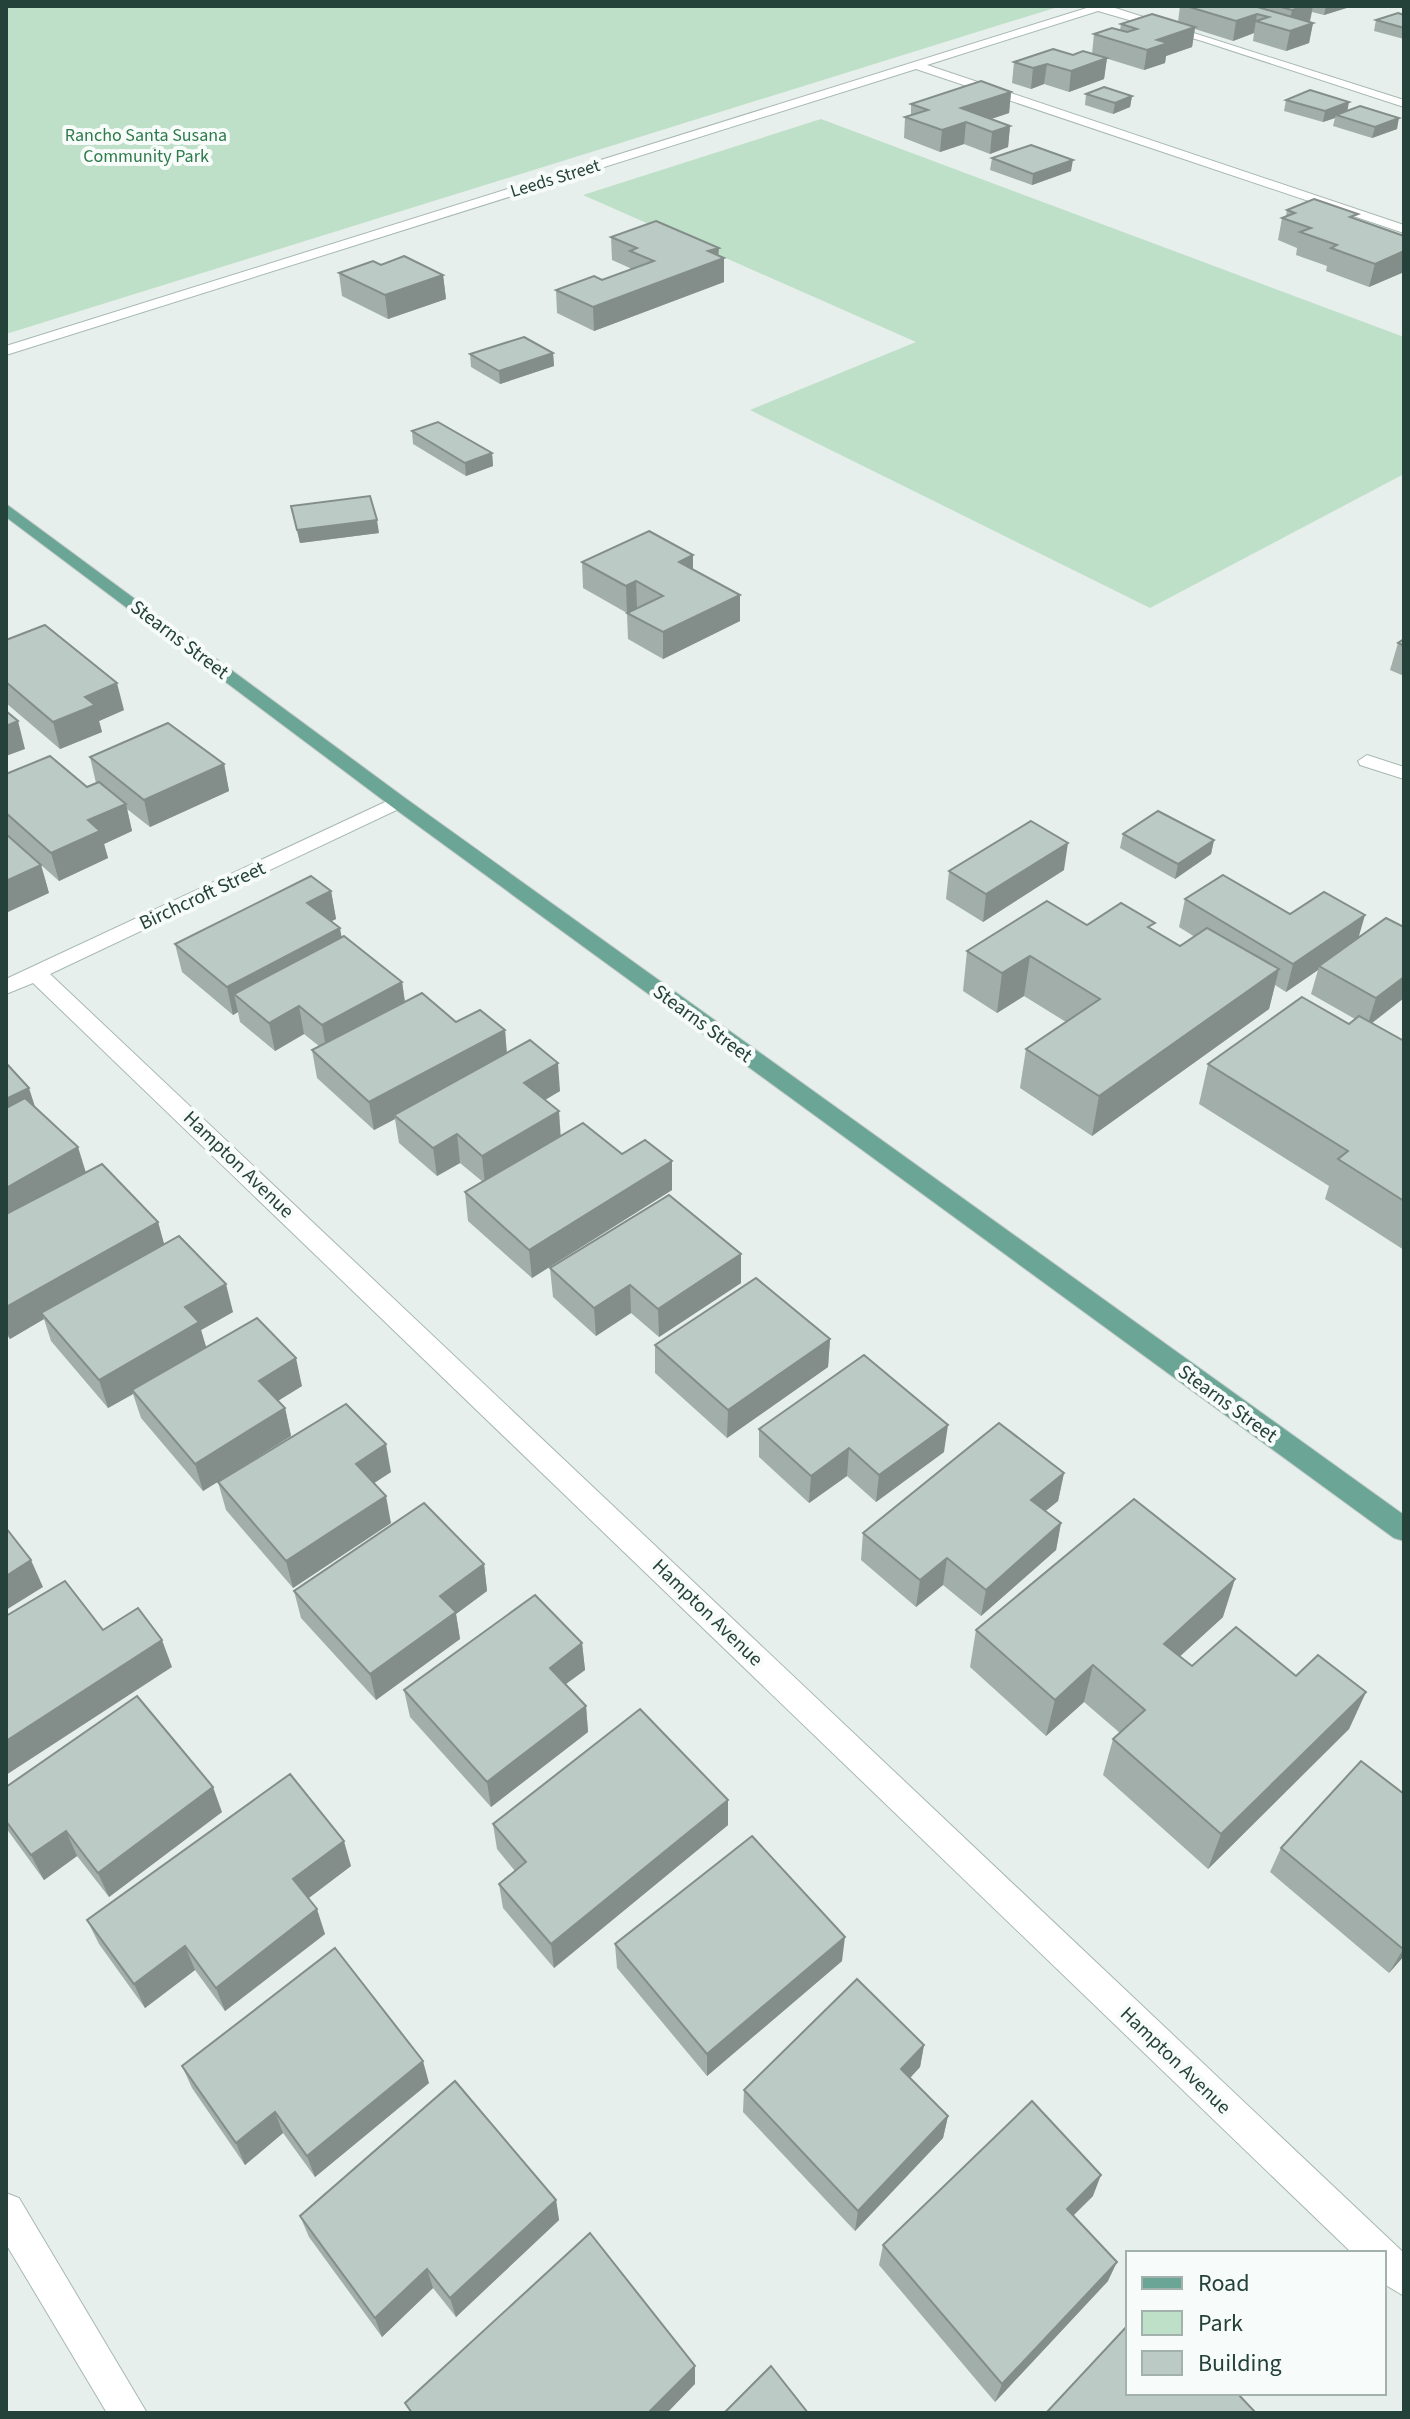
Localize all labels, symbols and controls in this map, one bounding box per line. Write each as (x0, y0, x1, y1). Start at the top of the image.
park label: Rancho Santa Susana Community Park (65, 123, 227, 169)
street label: Leeds Street (507, 153, 603, 204)
street label: Stearns Street (124, 593, 235, 686)
street label: Birchcroft Street (135, 854, 270, 937)
street label: Stearns Street (647, 978, 758, 1070)
street label: Hampton Avenue (177, 1105, 300, 1225)
street label: Stearns Street (1172, 1358, 1283, 1450)
street label: Hampton Avenue (646, 1553, 769, 1673)
street label: Hampton Avenue (1114, 2001, 1237, 2121)
legend (1126, 2251, 1386, 2395)
text: Road (1198, 2266, 1250, 2301)
text: Park (1198, 2306, 1243, 2341)
text: Building (1198, 2346, 1282, 2381)

